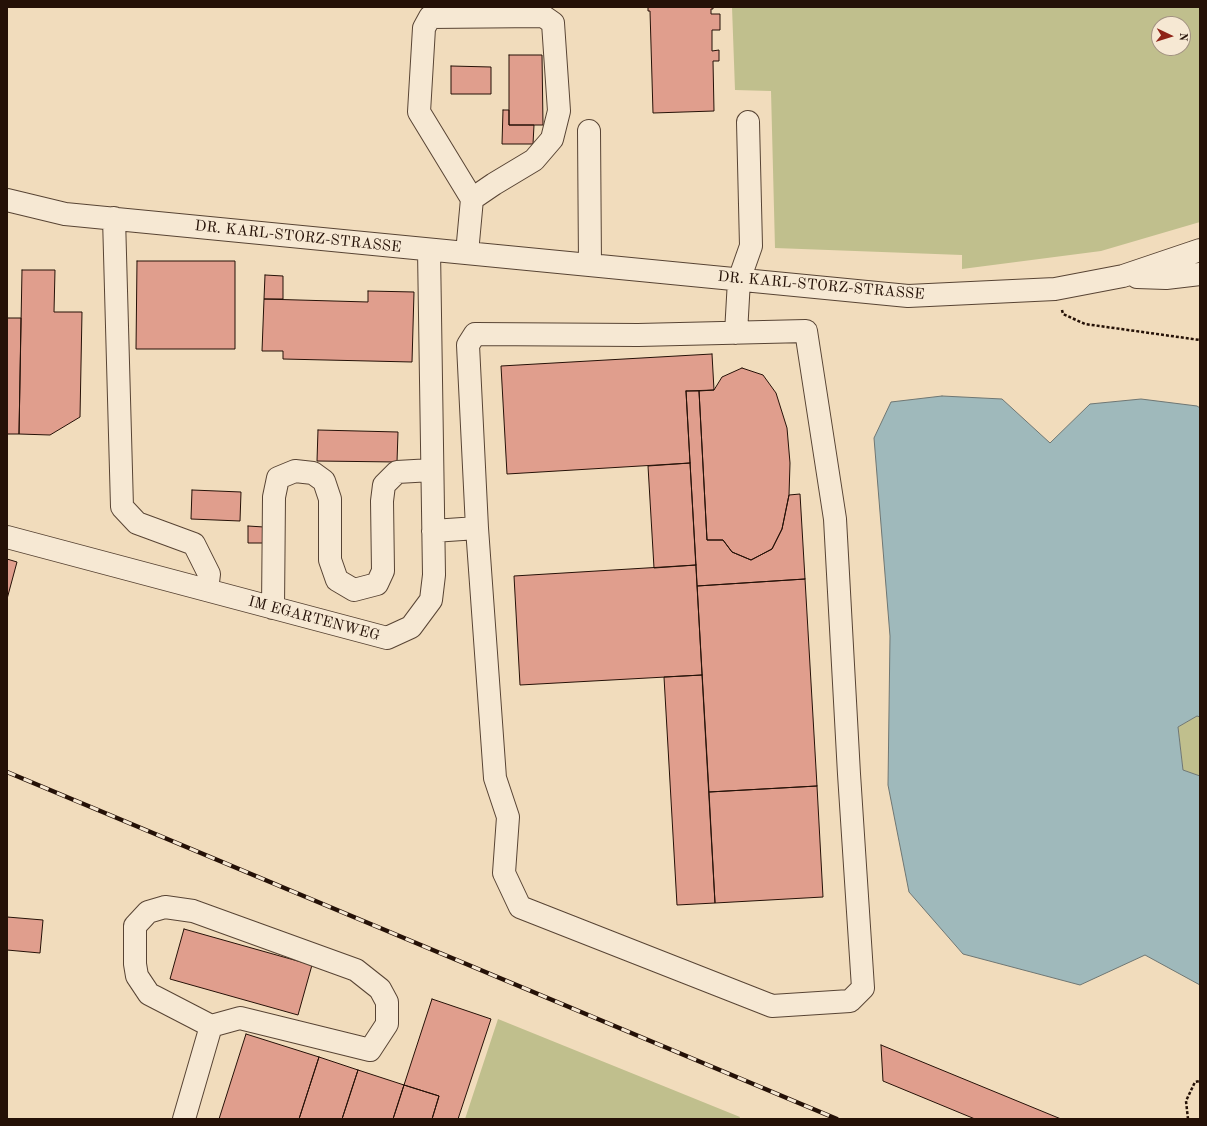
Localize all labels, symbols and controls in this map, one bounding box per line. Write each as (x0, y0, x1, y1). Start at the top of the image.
north arrow (1151, 16, 1191, 56)
text: N (1177, 32, 1188, 41)
street label: DR. KARL-STORZ-STRASSE (194, 217, 402, 257)
street label: DR. KARL-STORZ-STRASSE (717, 268, 925, 304)
street label: IM EGARTENWEG (246, 593, 382, 645)

